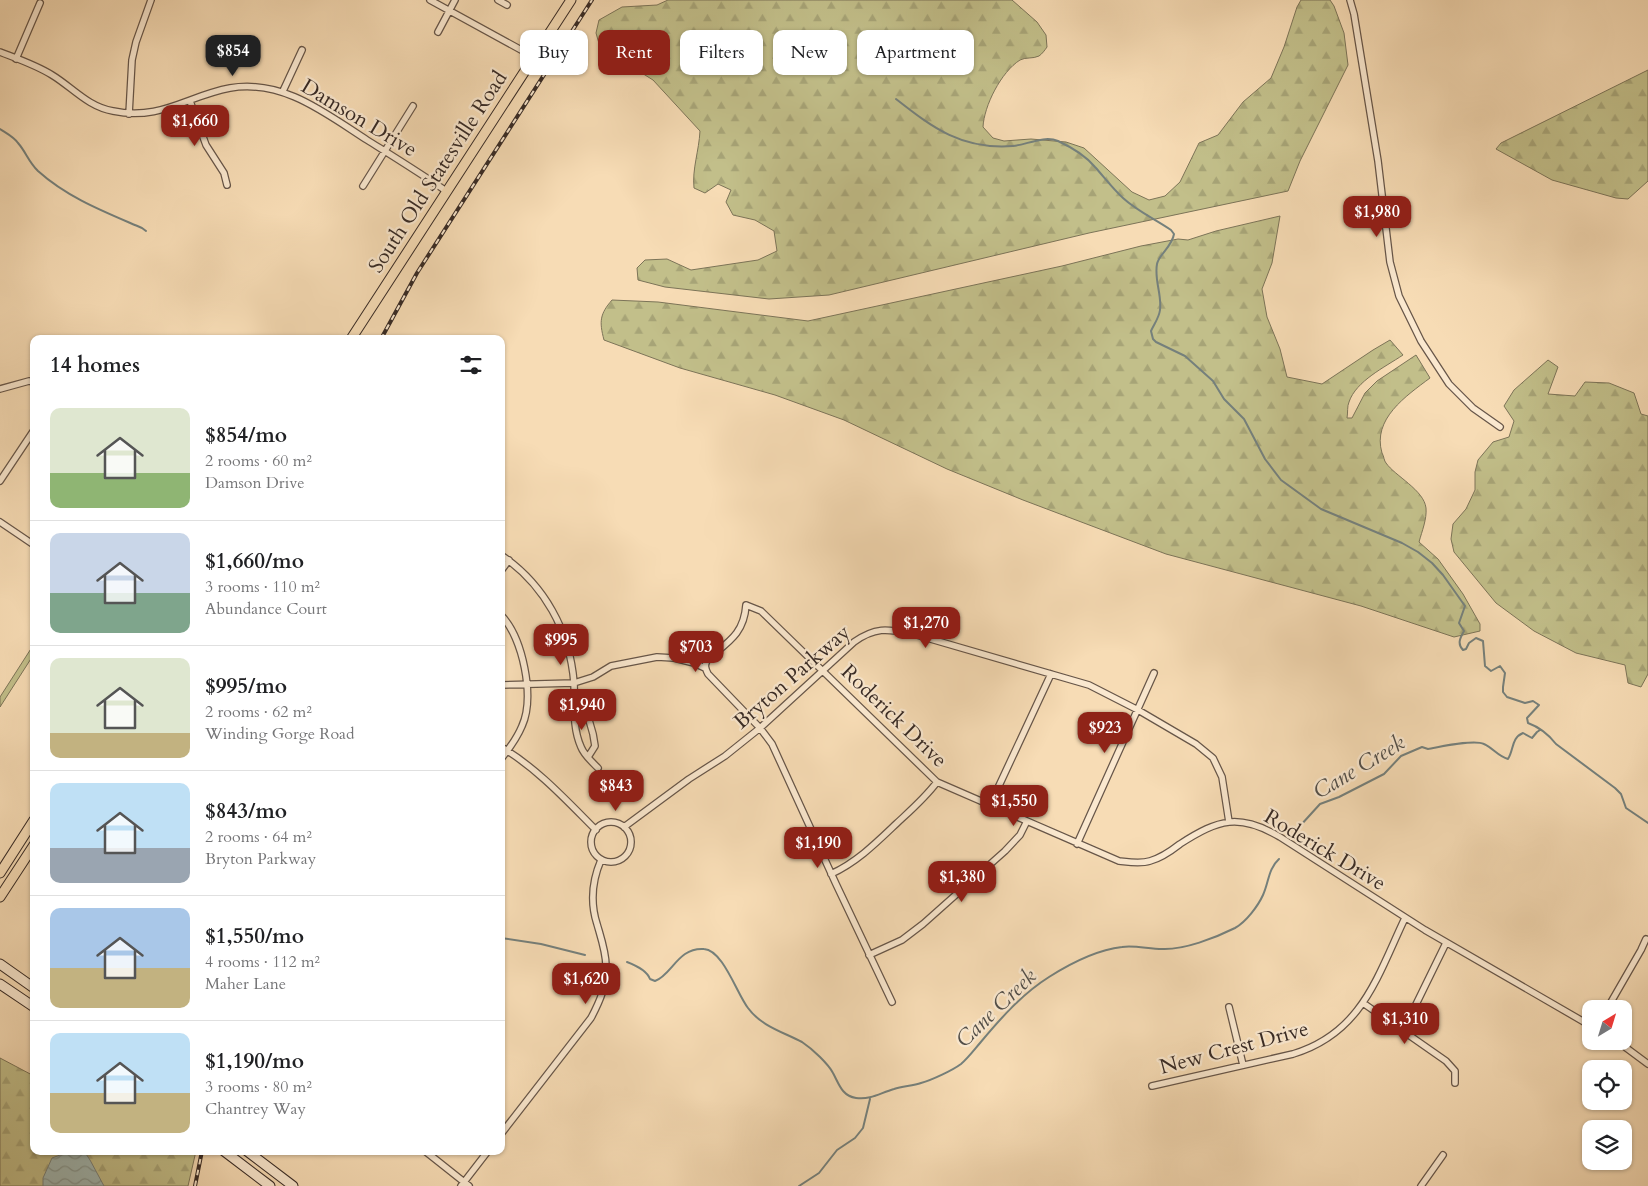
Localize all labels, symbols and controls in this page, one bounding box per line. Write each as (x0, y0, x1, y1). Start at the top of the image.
chip: Buy (520, 30, 588, 75)
chip: Rent (598, 30, 670, 75)
chip: Filters (680, 30, 763, 75)
chip: New (773, 30, 847, 75)
chip: Apartment (857, 30, 974, 75)
pin: $854 (203, 34, 263, 77)
text: $854 (217, 40, 249, 62)
street label: South Old Statesville Road (362, 65, 514, 279)
street label: Damson Drive (296, 72, 422, 164)
pin: $1,660 (154, 104, 236, 147)
text: $1,660 (172, 110, 218, 132)
pin: $1,980 (1336, 196, 1418, 238)
text: $1,980 (1354, 201, 1400, 223)
text: 14 homes (50, 351, 140, 380)
icon: filters (457, 351, 485, 379)
text: $854/mo (205, 421, 287, 450)
icon: home (90, 428, 150, 488)
text: 2 rooms · 60 m² (205, 450, 312, 472)
text: Damson Drive (205, 472, 305, 494)
text: $1,660/mo (205, 547, 304, 576)
icon: home (90, 553, 150, 613)
text: 3 rooms · 110 m² (205, 576, 320, 598)
text: Abundance Court (205, 598, 327, 620)
pin: $1,270 (885, 606, 967, 649)
text: $1,270 (903, 612, 949, 634)
street label: Bryton Parkway (727, 618, 857, 736)
pin: $995 (531, 624, 591, 666)
text: $995 (545, 629, 577, 651)
pin: $703 (666, 630, 726, 673)
text: $703 (680, 636, 712, 658)
street label: Roderick Drive (834, 658, 954, 774)
text: $995/mo (205, 672, 287, 701)
icon: home (90, 678, 150, 738)
pin: $1,940 (541, 688, 623, 731)
text: $1,940 (559, 694, 605, 716)
text: 2 rooms · 62 m² (205, 701, 312, 723)
pin: $923 (1075, 712, 1135, 754)
text: $923 (1089, 717, 1121, 739)
text: Winding Gorge Road (205, 723, 354, 745)
water label: Cane Creek (1308, 728, 1411, 806)
pin: $843 (586, 770, 646, 812)
text: $843 (600, 775, 632, 797)
pin: $1,550 (973, 784, 1055, 827)
text: $1,550 (991, 790, 1037, 812)
text: $843/mo (205, 797, 287, 826)
street label: Roderick Drive (1259, 802, 1391, 898)
icon: home (90, 803, 150, 863)
text: 2 rooms · 64 m² (205, 826, 312, 848)
pin: $1,190 (777, 826, 859, 869)
text: $1,190 (795, 832, 841, 854)
text: Bryton Parkway (205, 848, 316, 870)
pin: $1,380 (921, 860, 1003, 903)
text: $1,380 (939, 866, 985, 888)
text: $1,550/mo (205, 922, 304, 951)
icon: home (90, 928, 150, 988)
text: 4 rooms · 112 m² (205, 951, 320, 973)
pin: $1,620 (545, 962, 627, 1005)
water label: Cane Creek (949, 962, 1043, 1054)
text: $1,620 (563, 968, 609, 990)
text: Maher Lane (205, 973, 286, 995)
north arrow (1582, 1000, 1632, 1050)
map controls (1582, 1000, 1632, 1170)
pin: $1,310 (1364, 1002, 1446, 1045)
text: $1,310 (1382, 1008, 1428, 1030)
street label: New Crest Drive (1156, 1014, 1312, 1082)
text: $1,190/mo (205, 1047, 304, 1076)
icon: home (90, 1053, 150, 1113)
button: locate (1582, 1060, 1632, 1110)
text: 3 rooms · 80 m² (205, 1076, 312, 1098)
text: Chantrey Way (205, 1098, 306, 1120)
button: layers (1582, 1120, 1632, 1170)

